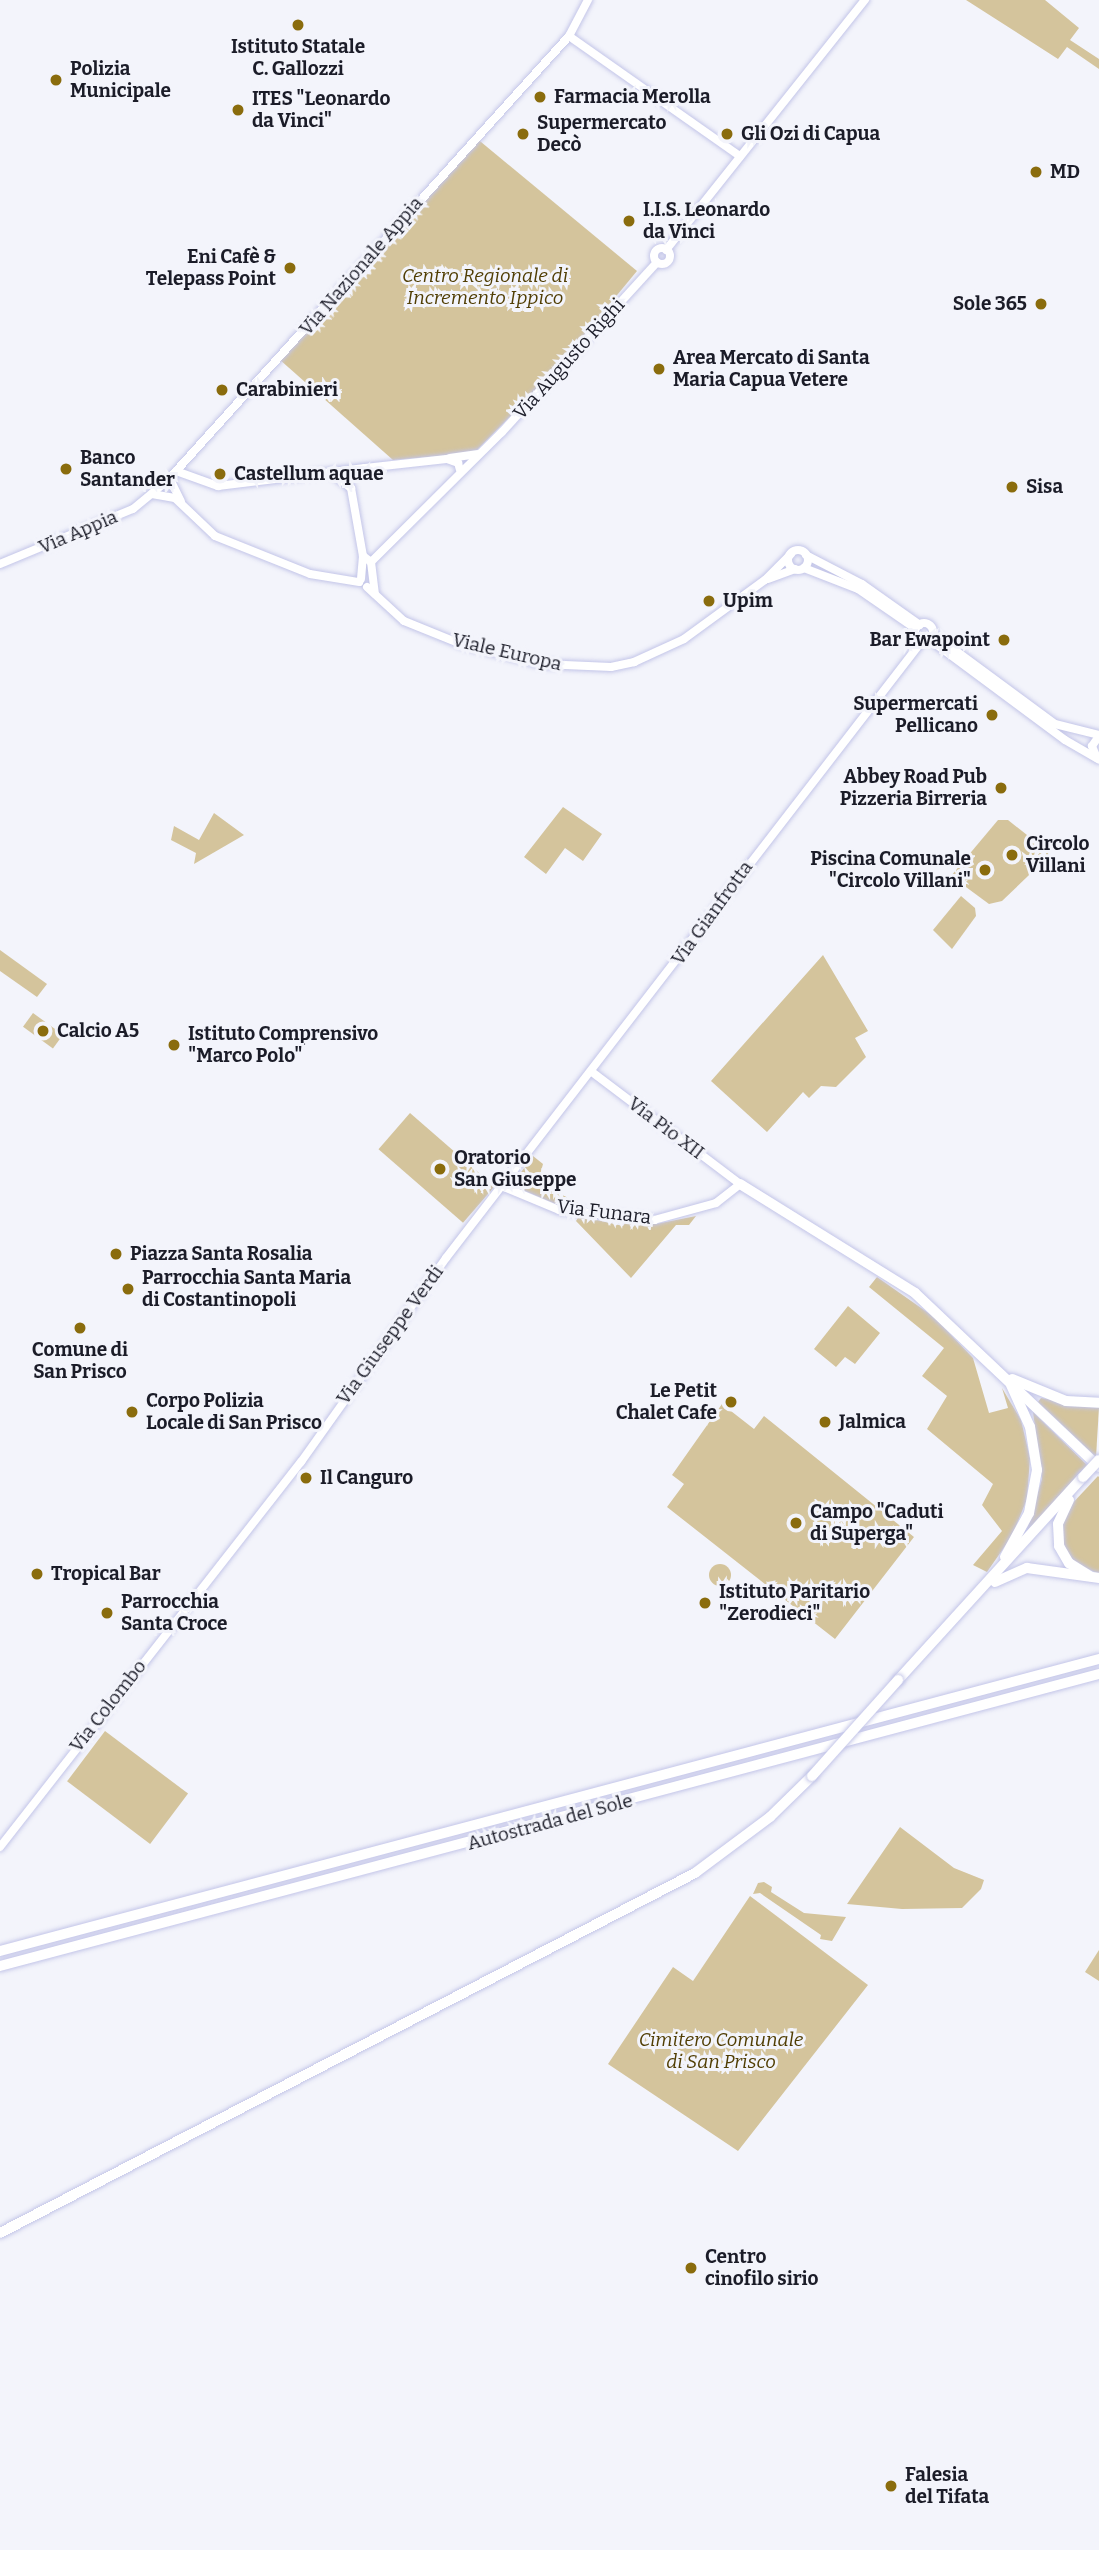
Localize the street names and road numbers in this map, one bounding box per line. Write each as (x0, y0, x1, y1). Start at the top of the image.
street label: Via Nazionale Appia (295, 192, 427, 340)
street label: Via Augusto Righi (509, 294, 629, 424)
street label: Via Appia (35, 505, 121, 559)
street label: Viale Europa (450, 628, 564, 676)
street label: Via Gianfrotta (666, 856, 758, 970)
street label: Via Pio XII (623, 1092, 709, 1164)
street label: Via Funara (556, 1195, 652, 1229)
street label: Via Giuseppe Verdi (332, 1261, 448, 1409)
street label: Via Colombo (65, 1655, 151, 1757)
street label: Autostrada del Sole (465, 1789, 635, 1855)

